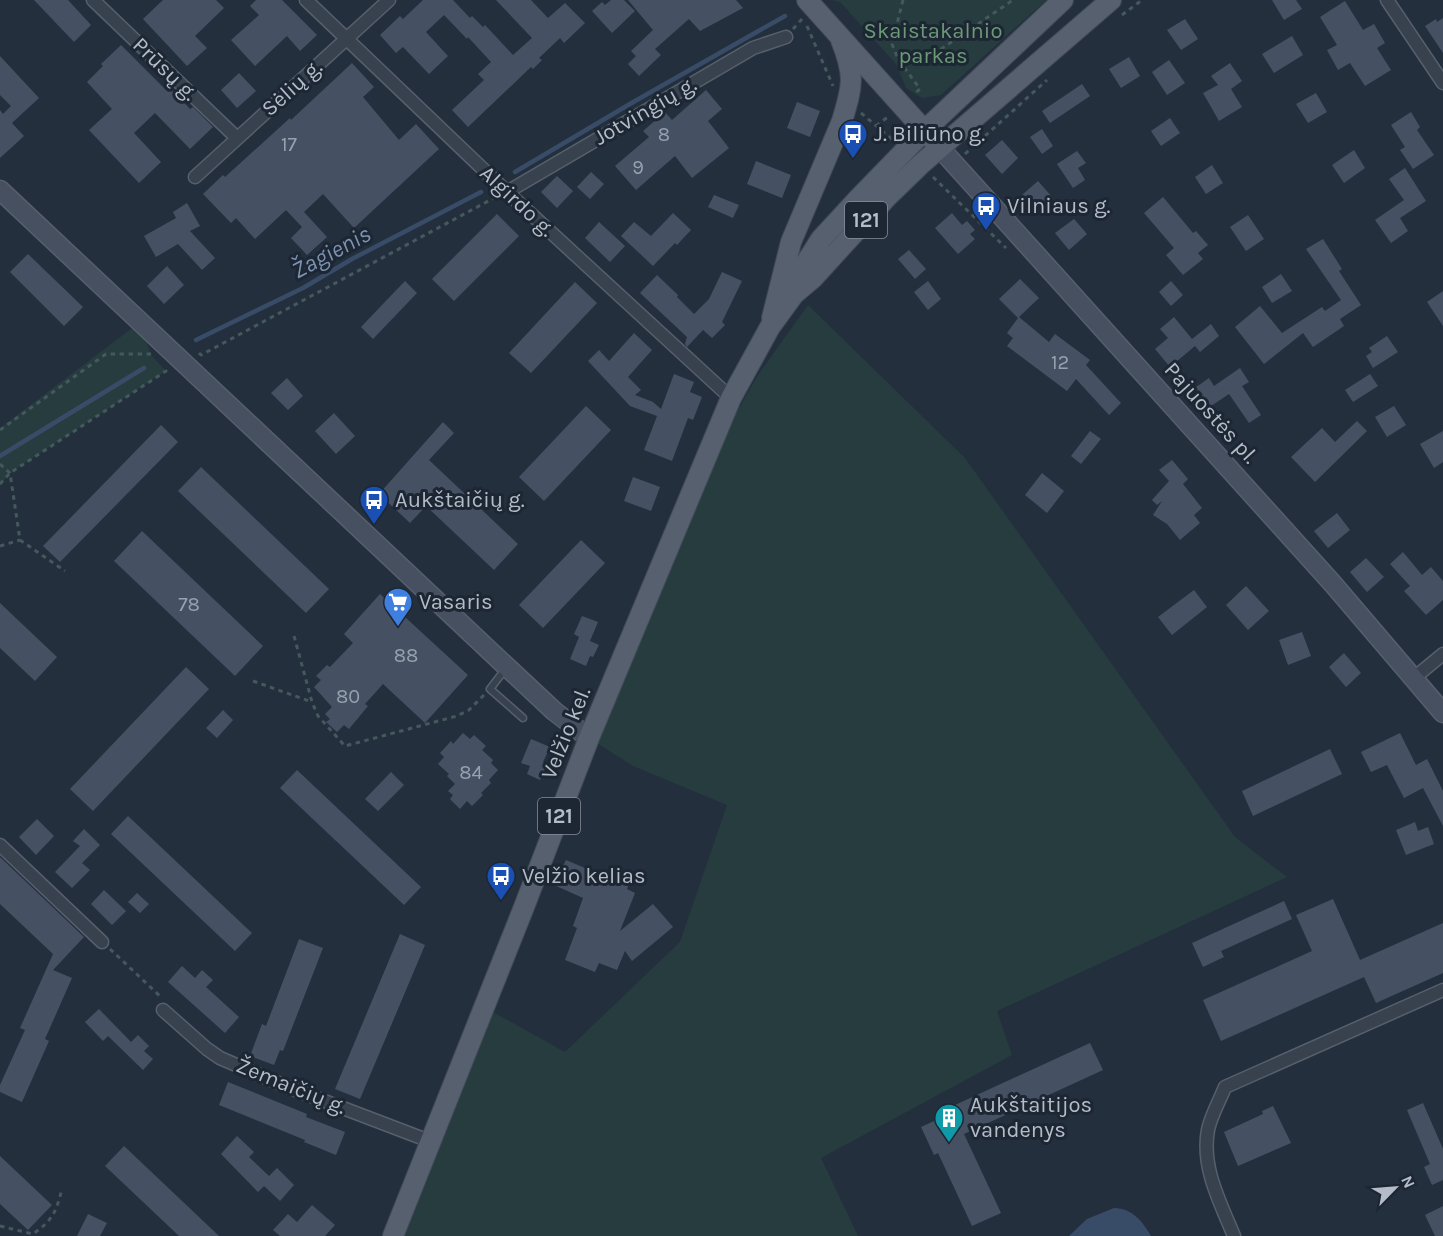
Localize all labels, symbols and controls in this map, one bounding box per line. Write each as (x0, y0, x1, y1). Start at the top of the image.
park label: Skaistakalnio parkas (864, 18, 1002, 69)
street label: Prūsų g. (127, 32, 203, 106)
street label: Sėlių g. (256, 54, 328, 122)
street label: Jotvingių g. (589, 71, 701, 151)
bus stop icon: J. Biliūno g. (837, 118, 869, 160)
place label: J. Biliūno g. (874, 121, 985, 147)
house number: 8 (658, 123, 670, 146)
house number: 17 (281, 133, 298, 156)
house number: 9 (632, 156, 644, 179)
street label: Algirdo g. (474, 160, 560, 242)
bus stop icon: Vilniaus g. (970, 190, 1002, 232)
place label: Vilniaus g. (1007, 193, 1111, 219)
road number: 121 (845, 202, 887, 238)
water label: Žagienis (287, 220, 375, 284)
house number: 12 (1051, 351, 1069, 374)
street label: Pajuostės pl. (1159, 357, 1263, 469)
bus stop icon: Aukštaičių g. (358, 484, 390, 526)
place label: Aukštaičių g. (395, 487, 525, 513)
supermarket icon: Vasaris (382, 586, 414, 628)
place label: Vasaris (419, 589, 493, 615)
house number: 78 (178, 593, 200, 616)
house number: 88 (394, 644, 418, 667)
street label: Velžio kel. (536, 683, 596, 783)
house number: 80 (336, 685, 360, 708)
house number: 84 (459, 761, 483, 784)
road number: 121 (538, 798, 580, 834)
bus stop icon: Velžio kelias (485, 860, 517, 902)
place label: Velžio kelias (522, 863, 645, 889)
street label: Žemaičių g. (232, 1052, 350, 1120)
place label: Aukštaitijos vandenys (970, 1092, 1092, 1143)
building icon: Aukštaitijos vandenys (933, 1102, 965, 1144)
north arrow (1365, 1158, 1425, 1218)
text: N (1397, 1173, 1419, 1191)

